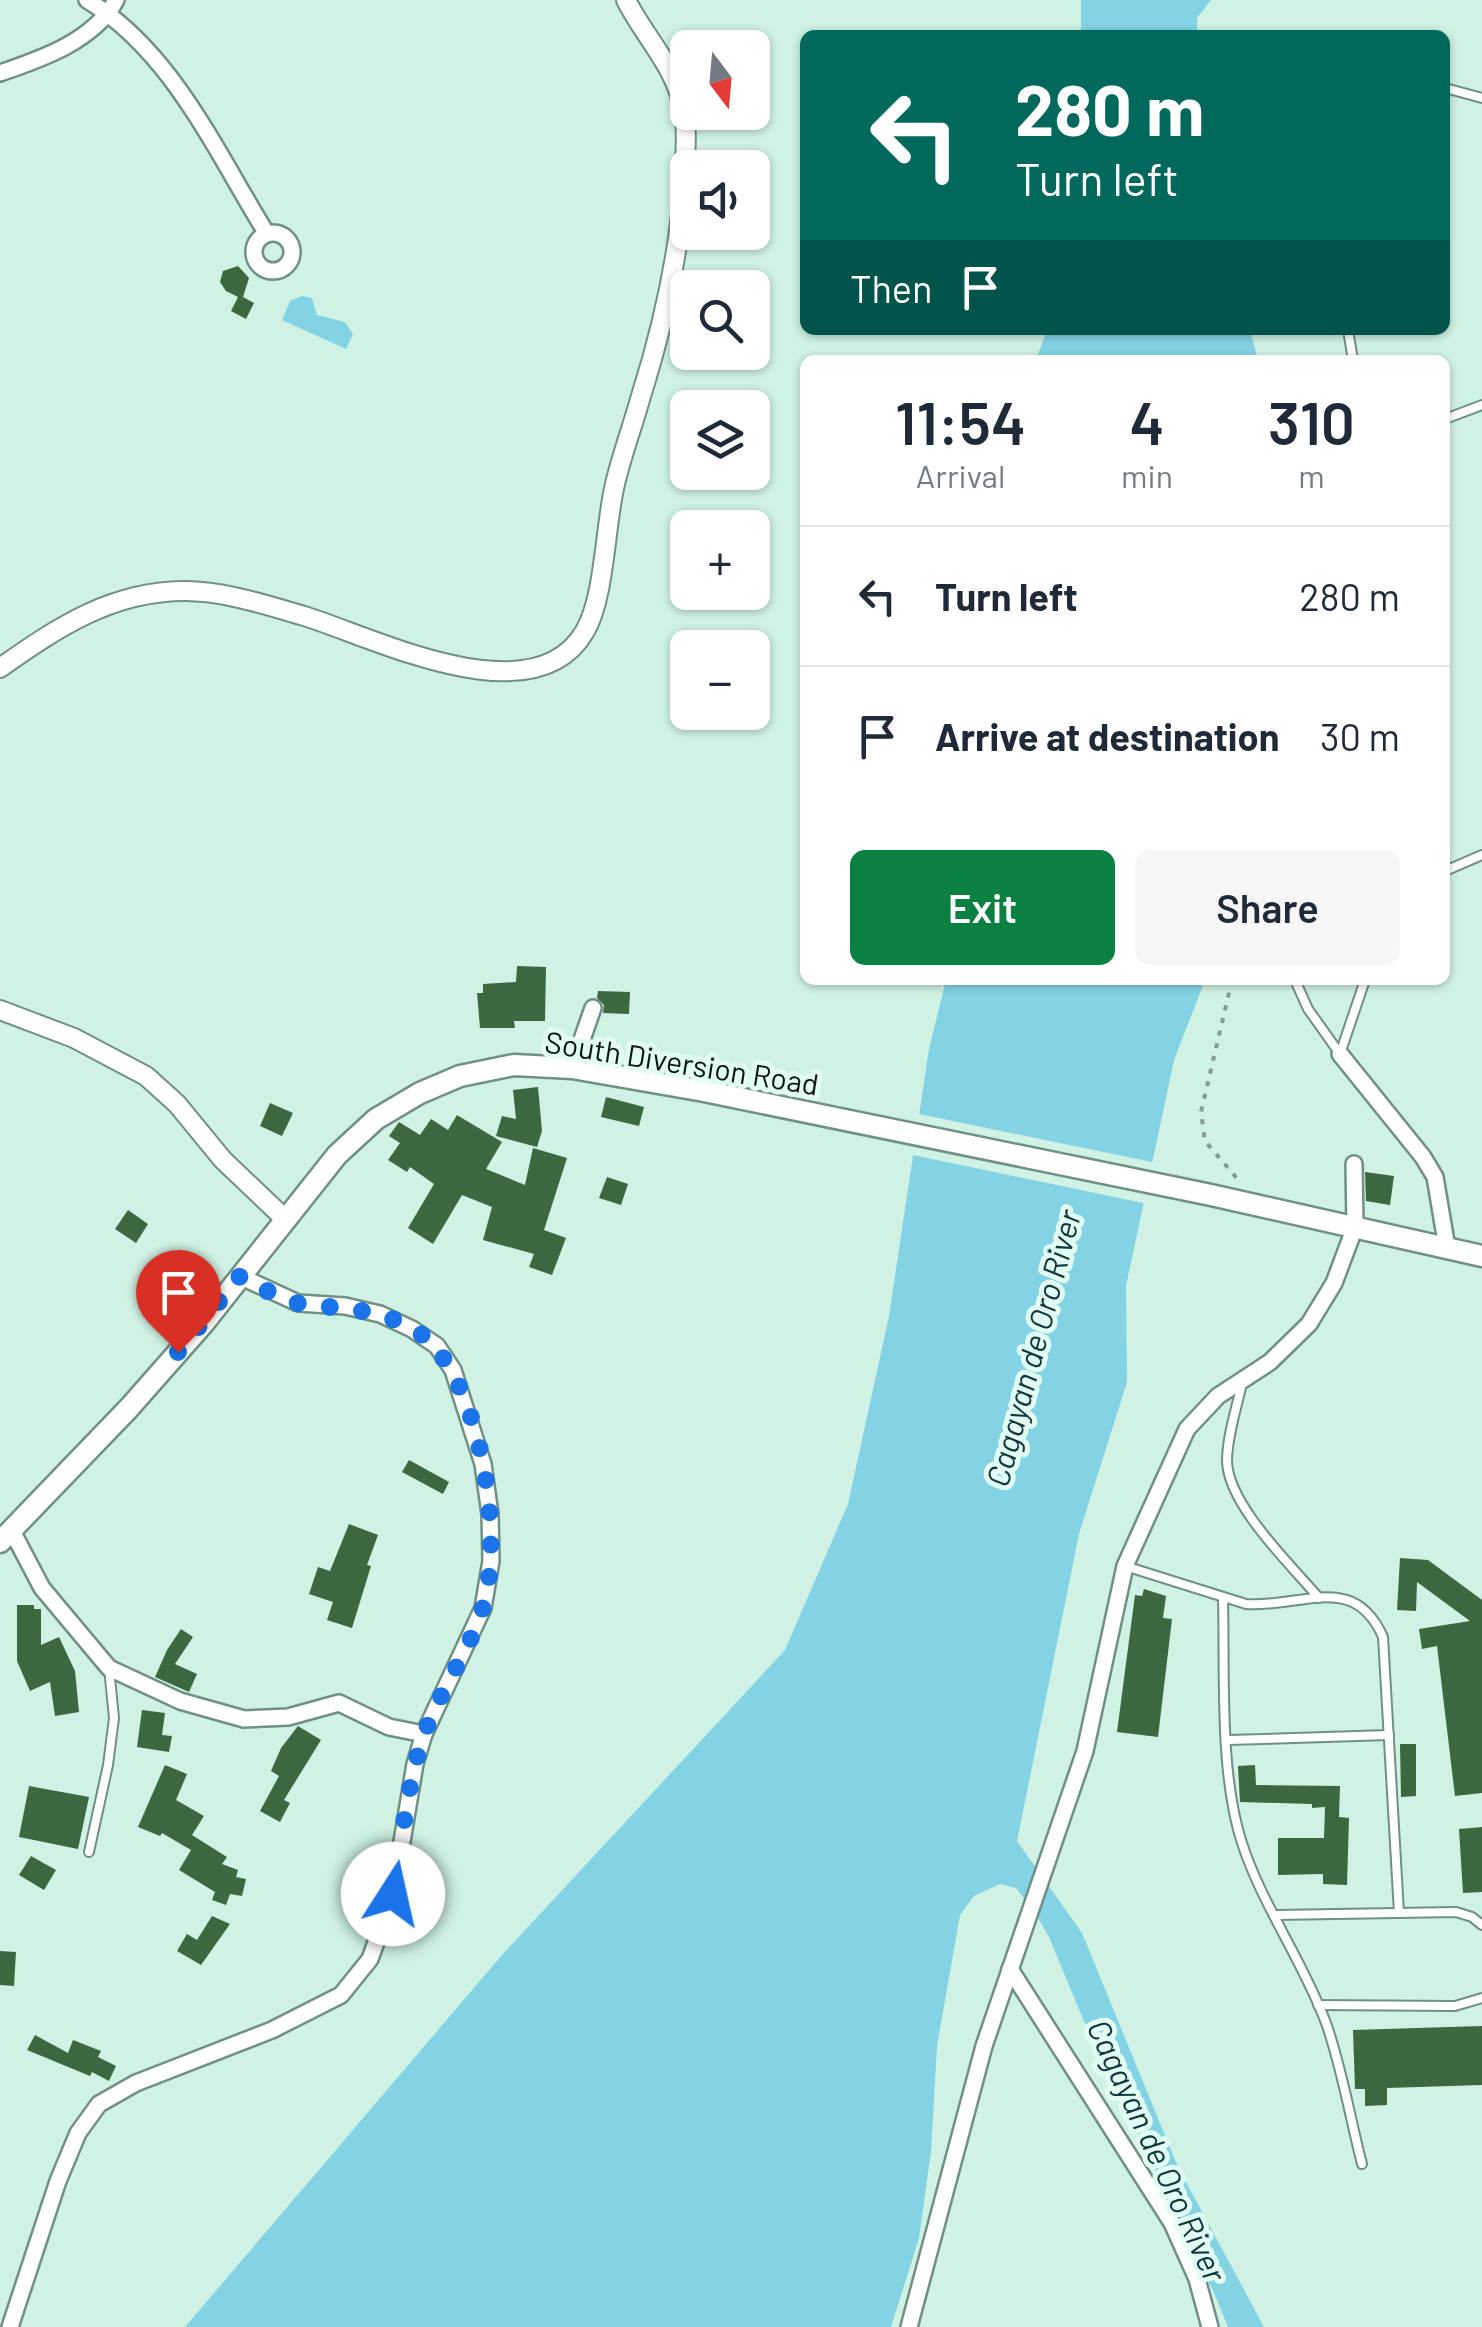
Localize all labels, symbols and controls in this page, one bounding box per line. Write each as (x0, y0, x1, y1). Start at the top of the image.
north arrow (670, 30, 770, 130)
map controls (670, 30, 770, 730)
text: 280 m (1015, 66, 1204, 150)
icon: left (850, 70, 980, 200)
button: sound (670, 150, 770, 250)
text: Turn left (1015, 151, 1179, 205)
icon: arrive (953, 260, 1008, 315)
text: Then (850, 265, 933, 311)
button: search (670, 270, 770, 370)
text: 11:54 (895, 385, 1026, 457)
text: 4 (1129, 385, 1165, 457)
text: 310 (1268, 385, 1355, 457)
button: layers (670, 390, 770, 490)
text: Arrival (916, 456, 1005, 494)
text: min (1121, 456, 1173, 494)
text: m (1298, 456, 1325, 494)
button: + (670, 510, 770, 610)
icon: left (850, 569, 905, 624)
text: Turn left (935, 573, 1078, 619)
text: 280 m (1299, 573, 1400, 619)
button: − (670, 630, 770, 730)
icon: arrive (850, 709, 905, 764)
text: Arrive at destination (935, 713, 1280, 759)
text: 30 m (1320, 713, 1400, 759)
button: Exit (850, 850, 1115, 965)
button: Share (1135, 850, 1400, 965)
street label: South Diversion Road (543, 1023, 821, 1101)
water label: Cagayan de Oro River (977, 1204, 1088, 1490)
pin (136, 1250, 221, 1353)
icon: arrive (151, 1265, 206, 1320)
position arrow (341, 1842, 445, 1946)
water label: Cagayan de Oro River (1081, 2013, 1236, 2289)

